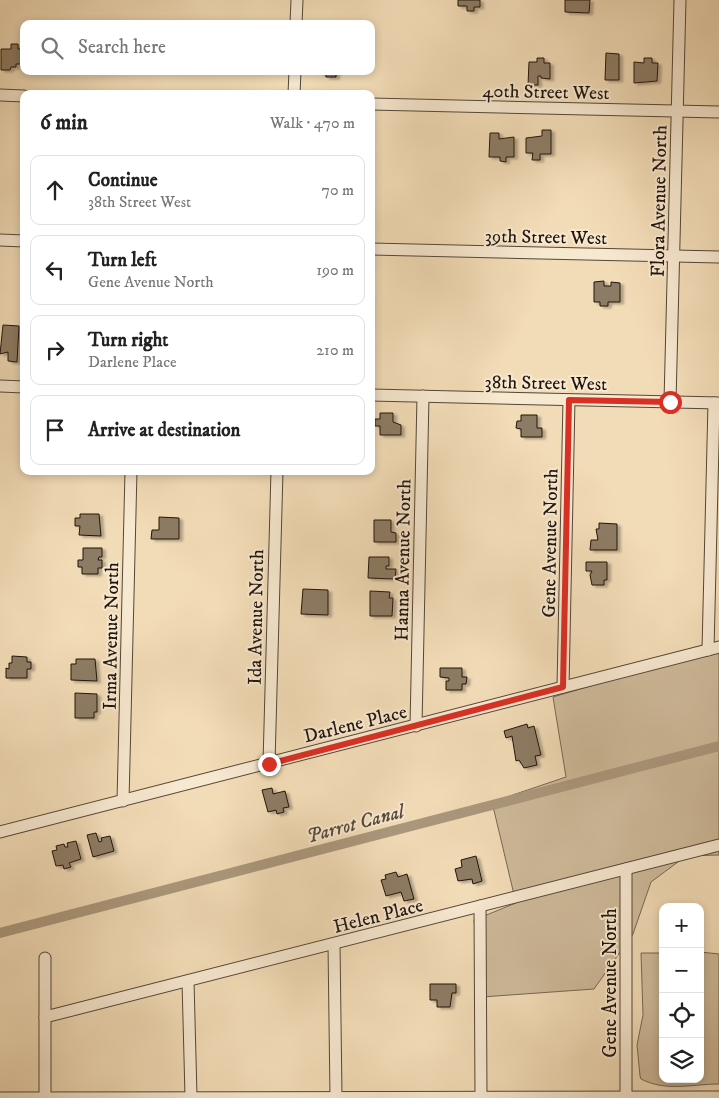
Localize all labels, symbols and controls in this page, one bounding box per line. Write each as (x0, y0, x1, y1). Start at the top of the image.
search box (20, 20, 375, 75)
icon: search (38, 34, 66, 62)
text: Search here (78, 36, 166, 59)
street label: 40th Street West (482, 80, 610, 105)
text: 6 min (40, 110, 88, 136)
text: Walk · 470 m (270, 113, 355, 133)
street label: Flora Avenue North (647, 125, 672, 277)
text: Continue (88, 169, 158, 192)
icon: ahead (41, 176, 69, 204)
text: 70 m (322, 180, 354, 200)
text: 38th Street West (88, 192, 191, 212)
street label: 39th Street West (485, 225, 607, 250)
text: Turn left (88, 249, 157, 272)
icon: left (41, 256, 69, 284)
text: 190 m (316, 260, 354, 280)
text: Gene Avenue North (88, 272, 214, 292)
text: Turn right (88, 329, 168, 352)
icon: right (41, 336, 69, 364)
text: 210 m (316, 340, 354, 360)
text: Darlene Place (88, 352, 177, 372)
street label: 38th Street West (485, 371, 607, 396)
route start (659, 391, 682, 414)
icon: arrive (41, 416, 69, 444)
text: Arrive at destination (88, 419, 240, 442)
street label: Gene Avenue North (538, 468, 563, 618)
street label: Hanna Avenue North (391, 479, 416, 641)
street label: Ida Avenue North (244, 549, 269, 685)
street label: Irma Avenue North (99, 562, 124, 710)
street label: Darlene Place (302, 701, 409, 748)
route end (258, 753, 281, 776)
water label: Parrot Canal (304, 799, 409, 849)
street label: Helen Place (331, 894, 426, 939)
map controls (659, 903, 704, 1083)
button: + (659, 903, 704, 948)
street label: Gene Avenue North (599, 908, 622, 1058)
button: − (659, 948, 704, 993)
button: locate (659, 993, 704, 1038)
button: layers (659, 1038, 704, 1083)

